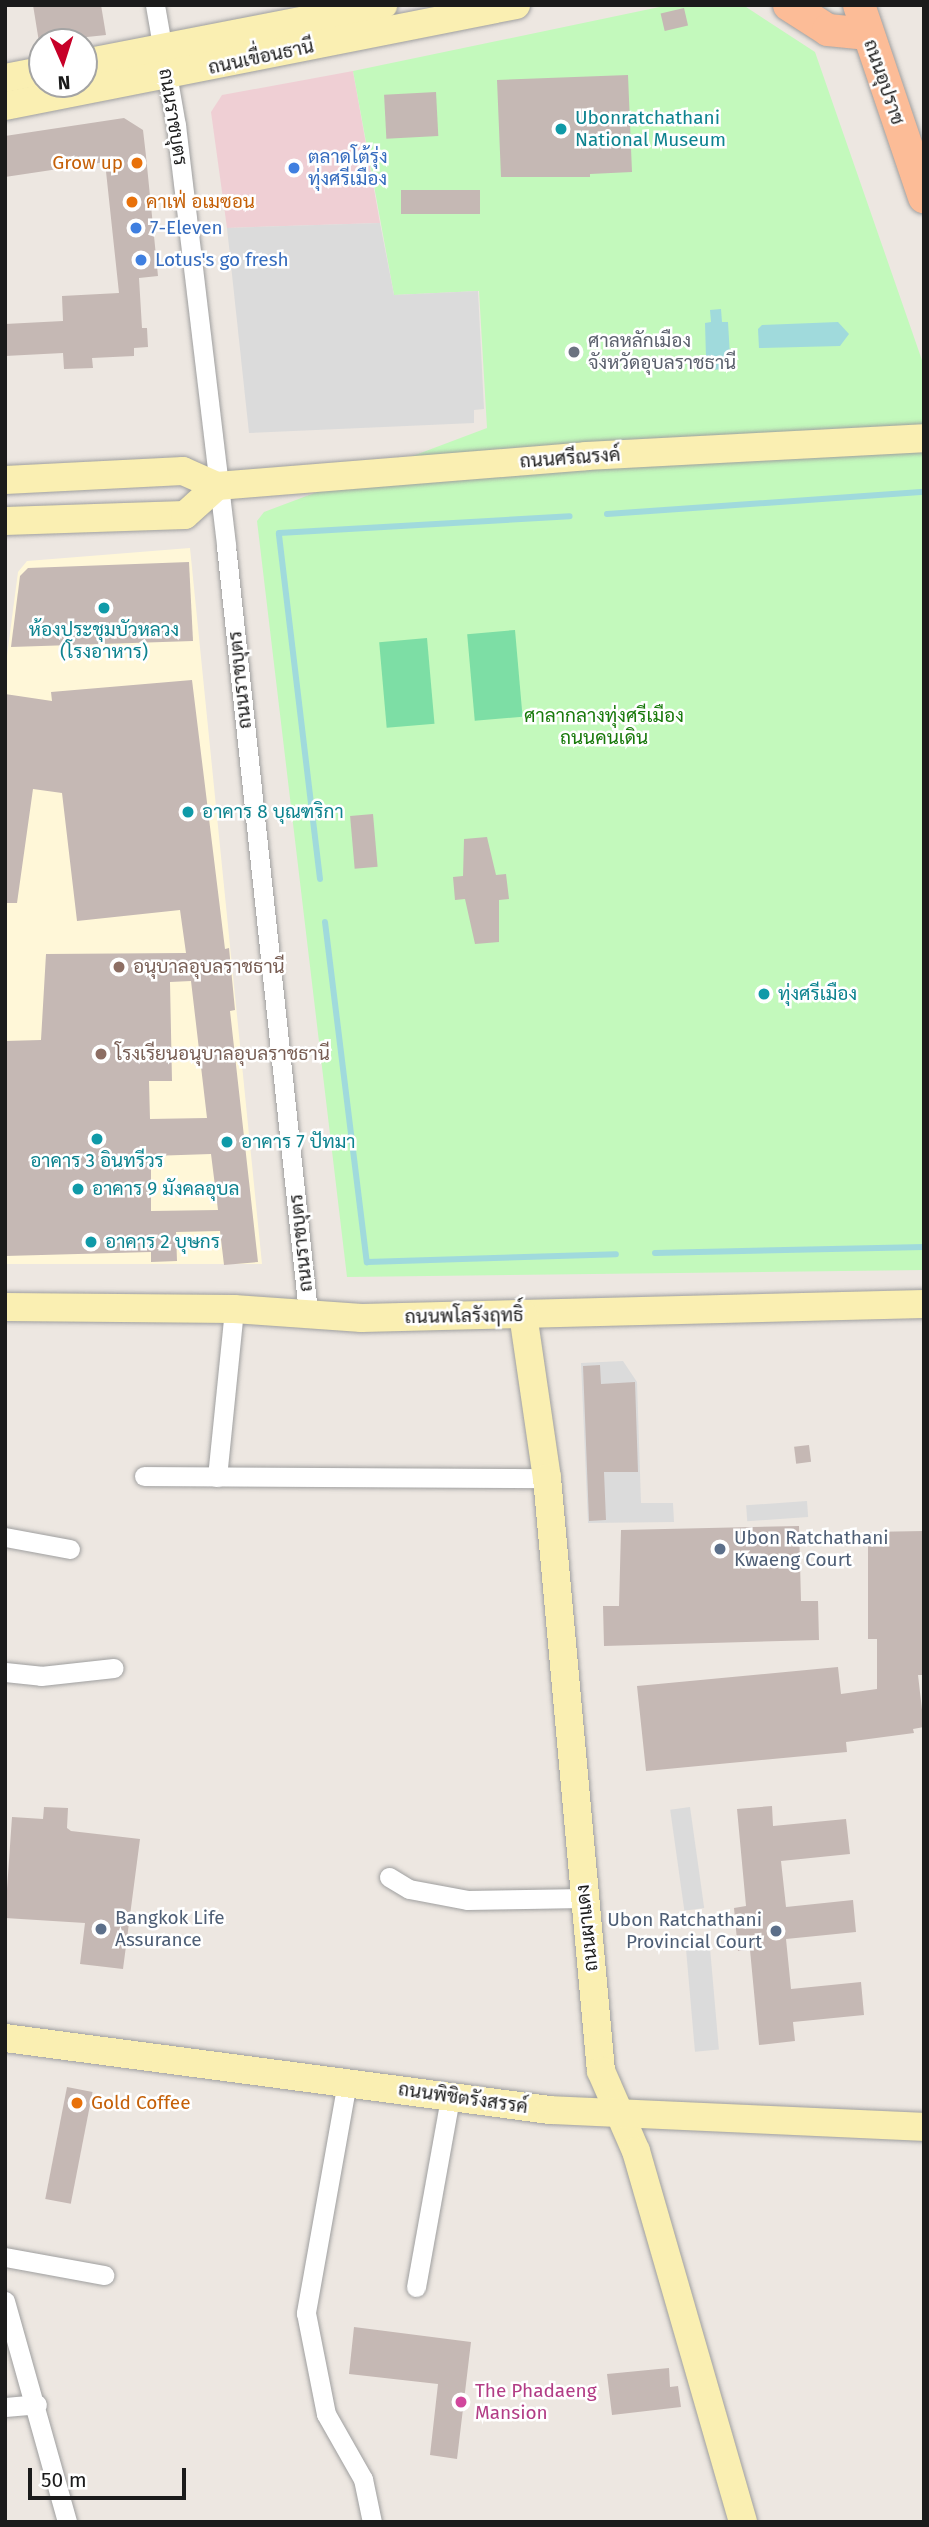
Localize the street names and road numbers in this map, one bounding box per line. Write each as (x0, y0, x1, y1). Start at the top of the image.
street label: ถนนเขื่อนธานี (206, 35, 316, 79)
street label: ถนนอุปราช (859, 36, 909, 128)
street label: ถนนราชบุตร (154, 67, 192, 167)
street label: ถนนศรีณรงค์ (519, 443, 621, 473)
street label: ถนนราชบุตร (224, 630, 256, 730)
street label: ถนนราชบุตร (285, 1193, 317, 1293)
street label: ถนนพโลรังฤทธิ์ (404, 1304, 524, 1328)
street label: ถนนผาแดง (571, 1883, 603, 1973)
street label: ถนนพิชิตรังสรรค์ (397, 2078, 529, 2118)

